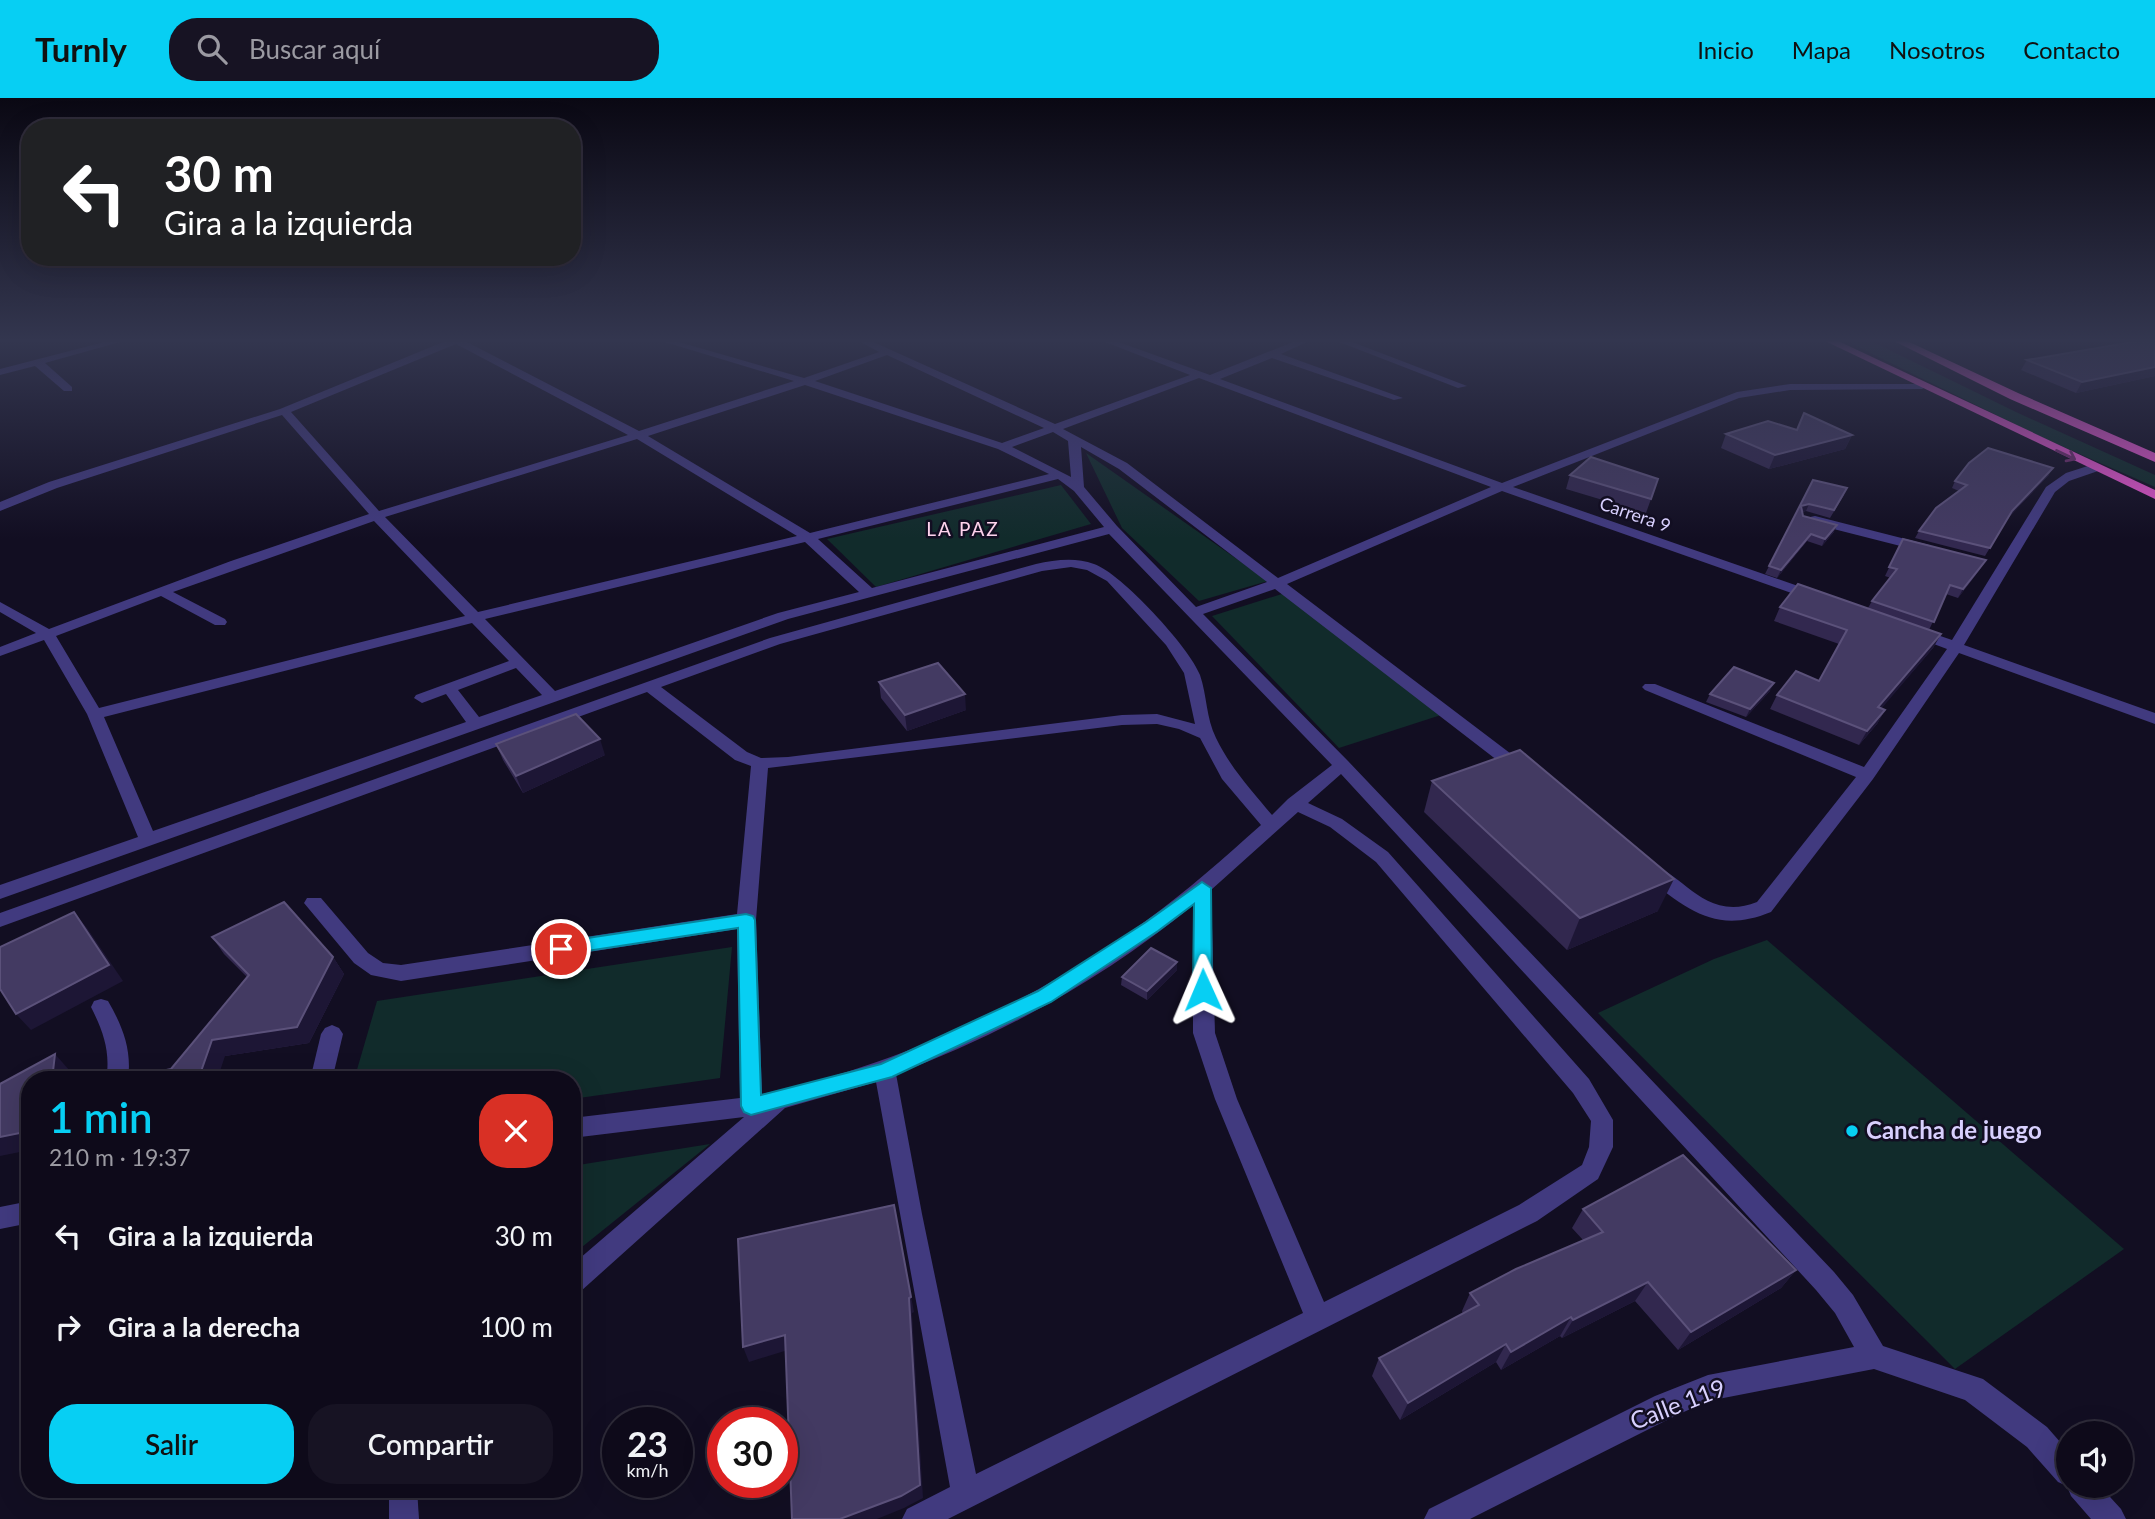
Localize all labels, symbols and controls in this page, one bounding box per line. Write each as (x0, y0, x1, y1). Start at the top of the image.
search box (169, 18, 659, 81)
text: Turnly (35, 29, 127, 69)
icon: search (193, 30, 231, 68)
text: Buscar aquí (249, 33, 380, 65)
text: Inicio (1697, 35, 1754, 64)
text: Mapa (1792, 35, 1851, 64)
text: Nosotros (1889, 35, 1985, 64)
text: Contacto (2023, 35, 2120, 64)
text: 30 m (164, 144, 274, 202)
icon: left (49, 147, 140, 238)
text: Gira a la izquierda (164, 203, 413, 242)
one-way arrow (2055, 448, 2076, 462)
street label: Carrera 9 (1597, 492, 1674, 536)
district label: LA PAZ (926, 517, 1000, 540)
pin (531, 919, 591, 979)
icon: arrive (542, 930, 580, 968)
position arrow (1166, 953, 1240, 1027)
text: 1 min (49, 1092, 153, 1142)
button: close (479, 1094, 553, 1168)
place label: Cancha de juego (1866, 1115, 2042, 1144)
marker: Cancha de juego (1844, 1123, 1860, 1139)
text: 210 m · 19:37 (49, 1143, 191, 1171)
icon: left (49, 1217, 87, 1255)
text: Gira a la izquierda (108, 1220, 314, 1252)
text: 30 m (495, 1220, 553, 1252)
icon: right (49, 1308, 87, 1346)
text: Gira a la derecha (108, 1311, 300, 1343)
text: 100 m (480, 1311, 553, 1343)
street label: Calle 119 (1626, 1372, 1729, 1435)
button: Salir (49, 1404, 294, 1484)
button: Compartir (308, 1404, 553, 1484)
speed limit sign: 30 (707, 1407, 798, 1498)
map controls (2056, 1421, 2133, 1498)
button: sound (2056, 1421, 2133, 1498)
text: 23 (627, 1422, 668, 1464)
text: km/h (626, 1459, 669, 1481)

